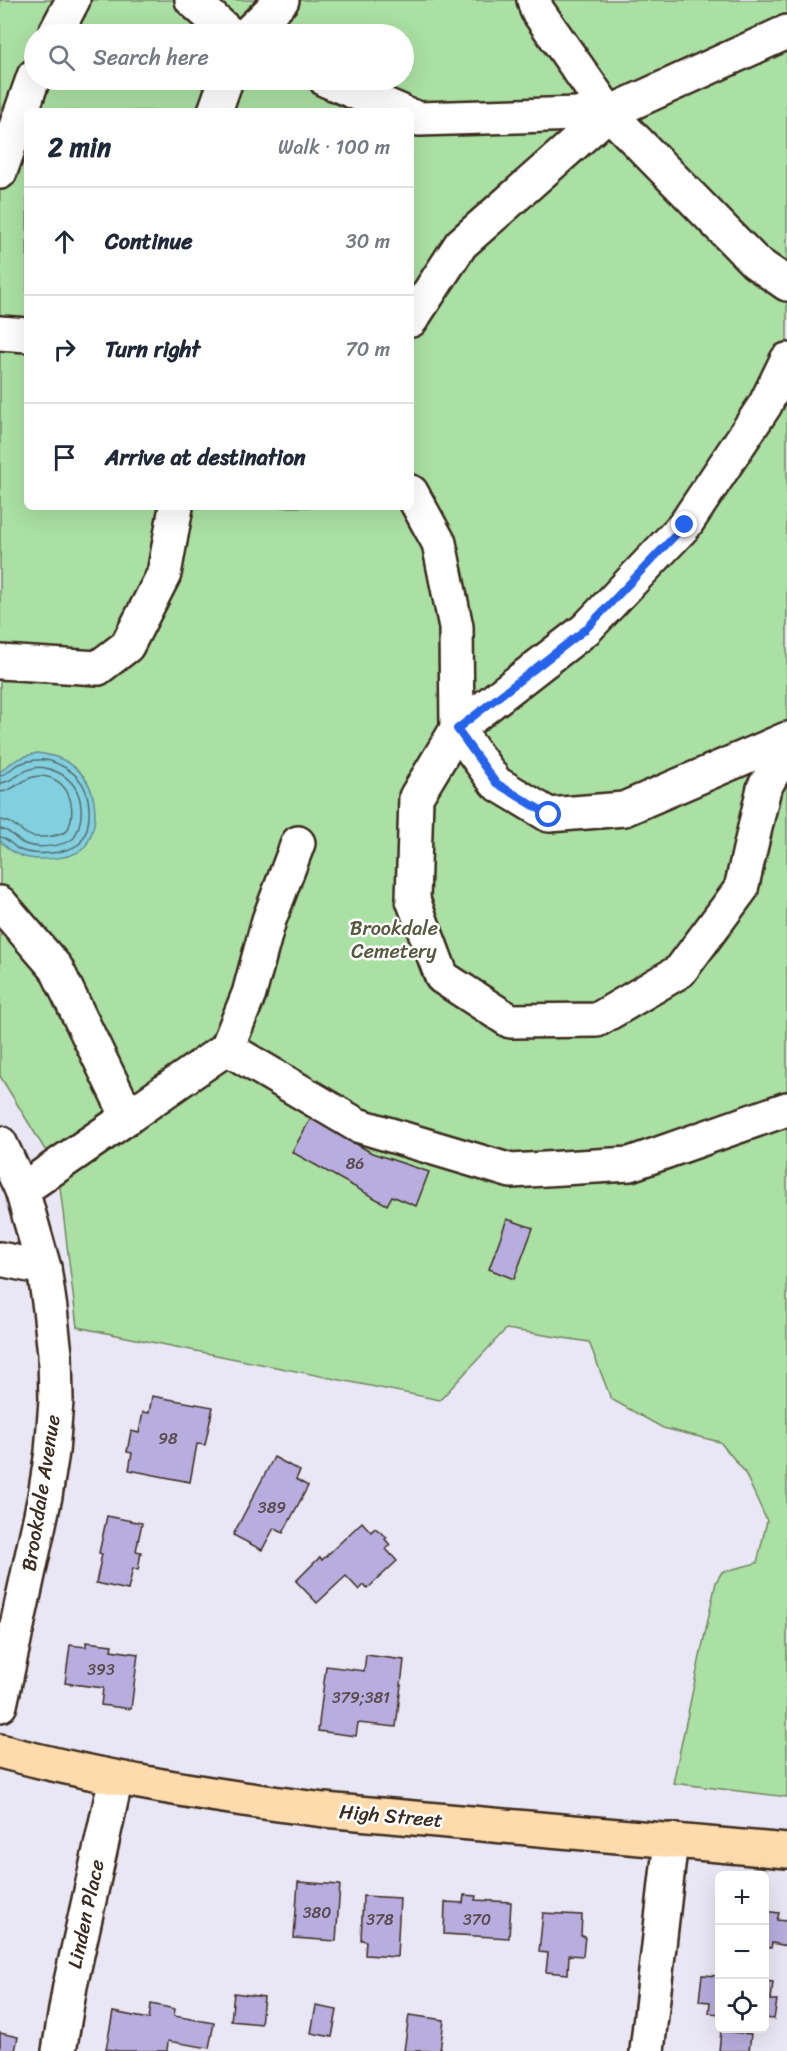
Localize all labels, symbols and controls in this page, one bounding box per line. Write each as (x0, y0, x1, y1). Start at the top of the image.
search box (24, 24, 414, 90)
text: Search here (93, 38, 209, 77)
icon: search (45, 41, 78, 74)
text: 2 min (48, 124, 111, 170)
text: Walk · 100 m (278, 130, 390, 165)
text: Continue (105, 222, 193, 261)
text: 30 m (346, 224, 390, 259)
icon: ahead (48, 225, 81, 258)
text: Turn right (105, 330, 200, 369)
text: 70 m (345, 332, 390, 367)
icon: right (48, 333, 81, 366)
text: Arrive at destination (105, 438, 306, 477)
icon: arrive (48, 441, 81, 474)
route end (671, 511, 697, 537)
route start (535, 801, 561, 827)
park label: Brookdale Cemetery (350, 911, 438, 969)
house number: 86 (346, 1149, 364, 1178)
street label: Brookdale Avenue (11, 1412, 71, 1574)
house number: 98 (158, 1424, 178, 1453)
house number: 389 (258, 1493, 286, 1522)
house number: 393 (87, 1655, 115, 1684)
house number: 379;381 (332, 1683, 390, 1712)
street label: High Street (338, 1794, 444, 1838)
street label: Linden Place (57, 1856, 115, 1972)
map controls (715, 1871, 769, 2033)
button: + (715, 1871, 769, 1925)
house number: 380 (303, 1898, 331, 1927)
house number: 378 (366, 1905, 394, 1934)
house number: 370 (463, 1905, 491, 1934)
button: − (715, 1925, 769, 1979)
button: locate (715, 1979, 769, 2033)

